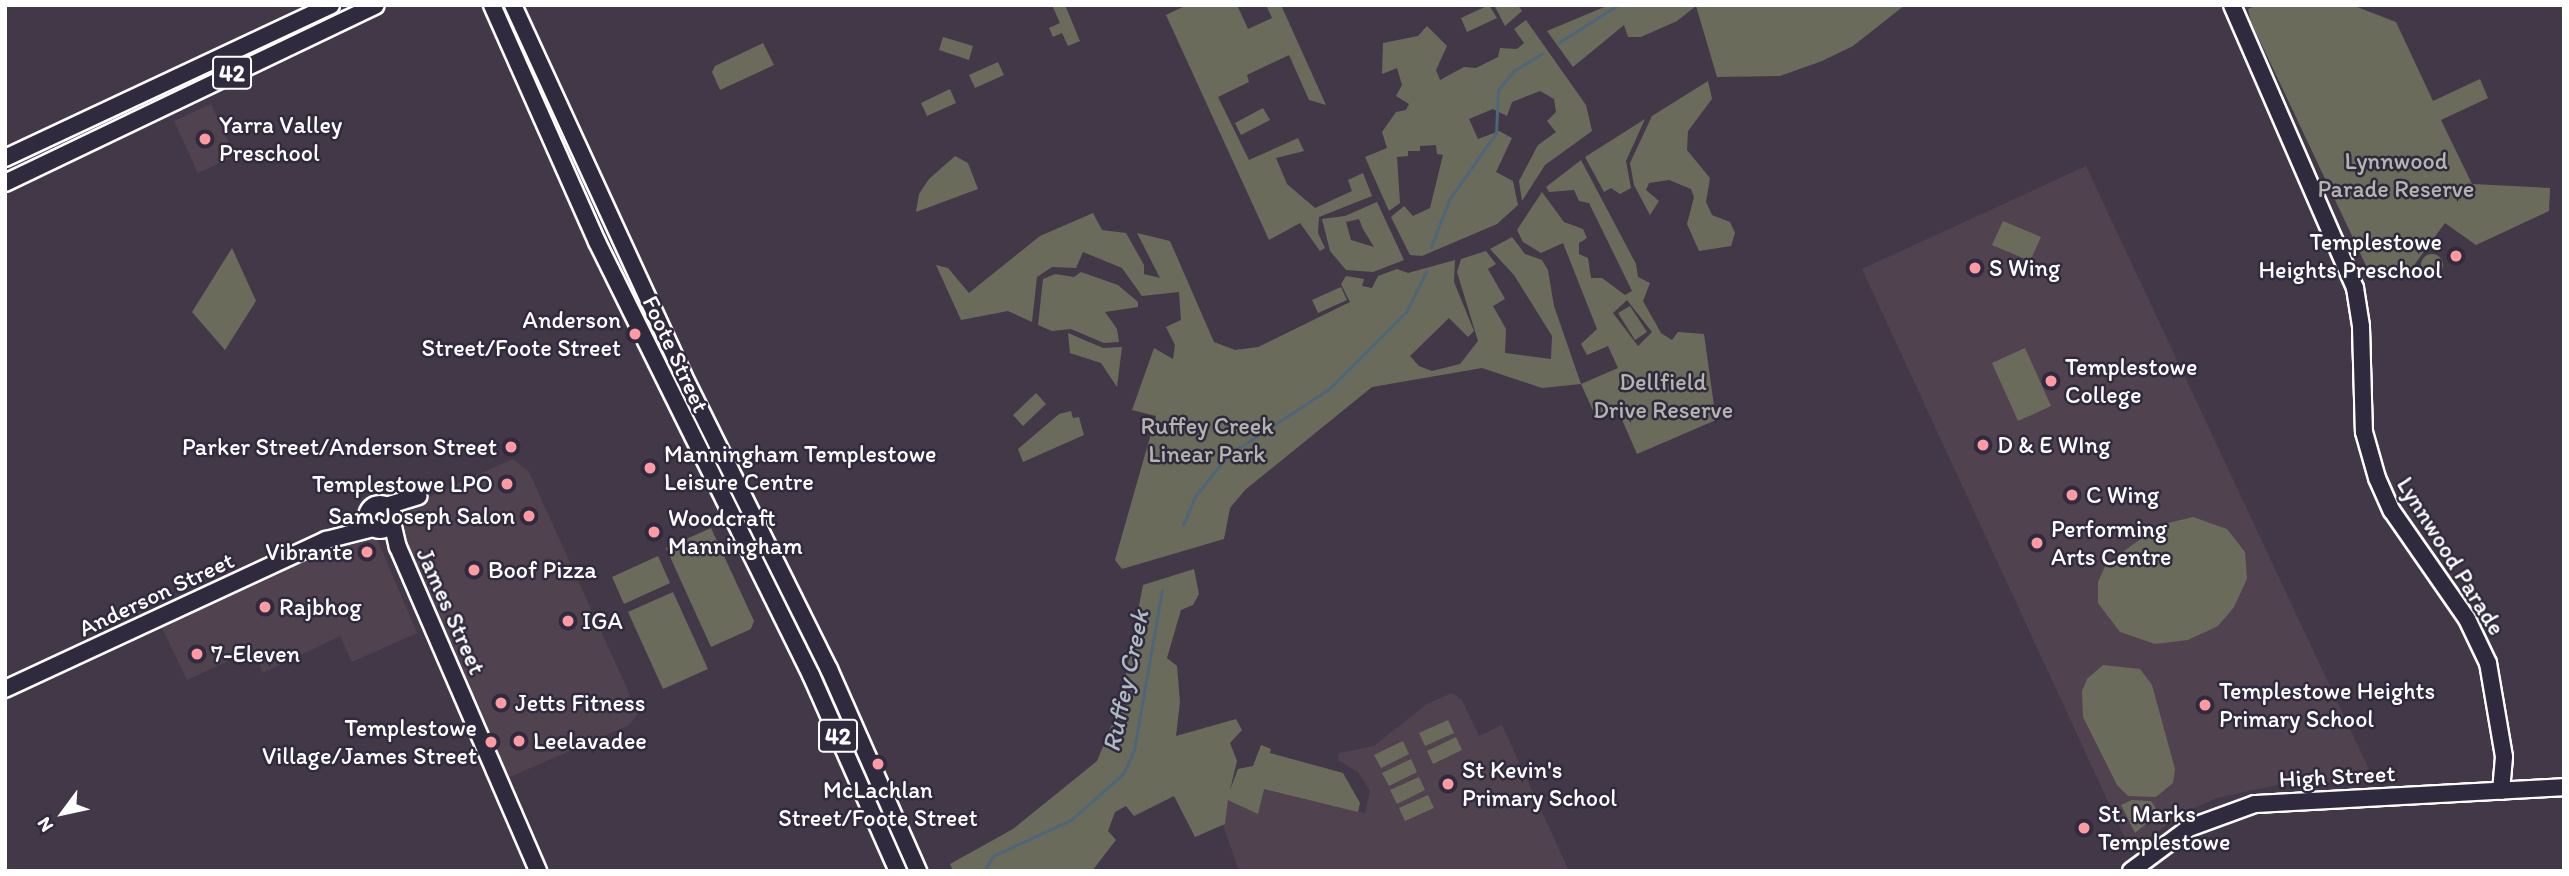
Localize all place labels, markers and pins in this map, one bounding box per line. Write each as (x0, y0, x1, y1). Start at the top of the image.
place label: Yarra Valley Preschool (219, 111, 341, 167)
marker: Yarra Valley Preschool (197, 131, 213, 147)
place label: Templestowe Heights Preschool (2257, 228, 2442, 284)
marker: Templestowe Heights Preschool (2448, 248, 2464, 264)
place label: S Wing (1989, 254, 2060, 282)
marker: S Wing (1967, 260, 1983, 276)
place label: Anderson Street/Foote Street (422, 306, 621, 362)
marker: Anderson Street/Foote Street (627, 326, 643, 342)
place label: Templestowe College (2065, 353, 2197, 409)
marker: Templestowe College (2043, 373, 2059, 389)
place label: D & E WIng (1997, 431, 2113, 459)
place label: Parker Street/Anderson Street (183, 433, 497, 461)
marker: D & E WIng (1975, 437, 1991, 453)
marker: Parker Street/Anderson Street (503, 439, 519, 455)
place label: Manningham Templestowe Leisure Centre (664, 440, 936, 496)
marker: Manningham Templestowe Leisure Centre (642, 460, 658, 476)
place label: Templestowe LPO (312, 470, 493, 498)
marker: Templestowe LPO (499, 476, 515, 492)
place label: C Wing (2086, 481, 2159, 509)
marker: C Wing (2064, 487, 2080, 503)
place label: Sam Joseph Salon (330, 502, 515, 530)
place label: Woodcraft Manningham (668, 504, 803, 560)
marker: Sam Joseph Salon (521, 508, 537, 524)
place label: Performing Arts Centre (2051, 515, 2171, 571)
marker: Woodcraft Manningham (646, 524, 662, 540)
marker: Performing Arts Centre (2029, 535, 2045, 551)
place label: Vibrante (265, 538, 353, 566)
marker: Vibrante (359, 544, 375, 560)
place label: Boof Pizza (488, 556, 596, 584)
marker: Boof Pizza (466, 562, 482, 578)
place label: Rajbhog (279, 593, 362, 621)
marker: Rajbhog (257, 599, 273, 615)
place label: IGA (582, 607, 623, 635)
marker: IGA (560, 613, 576, 629)
place label: 7-Eleven (211, 640, 300, 668)
marker: 7-Eleven (189, 646, 205, 662)
place label: Templestowe Heights Primary School (2219, 677, 2435, 733)
place label: Jetts Fitness (515, 689, 645, 717)
marker: Jetts Fitness (493, 695, 509, 711)
marker: Templestowe Heights Primary School (2197, 697, 2213, 713)
place label: Templestowe Village/James Street (263, 714, 477, 770)
place label: Leelavadee (533, 727, 647, 755)
marker: Leelavadee (511, 733, 527, 749)
marker: Templestowe Village/James Street (483, 734, 499, 750)
marker: McLachlan Street/Foote Street (870, 756, 886, 772)
place label: St Kevin's Primary School (1462, 756, 1617, 812)
place label: McLachlan Street/Foote Street (779, 776, 977, 832)
marker: St Kevin's Primary School (1440, 776, 1456, 792)
place label: St. Marks Templestowe (2098, 800, 2230, 856)
marker: St. Marks Templestowe (2076, 820, 2092, 836)

